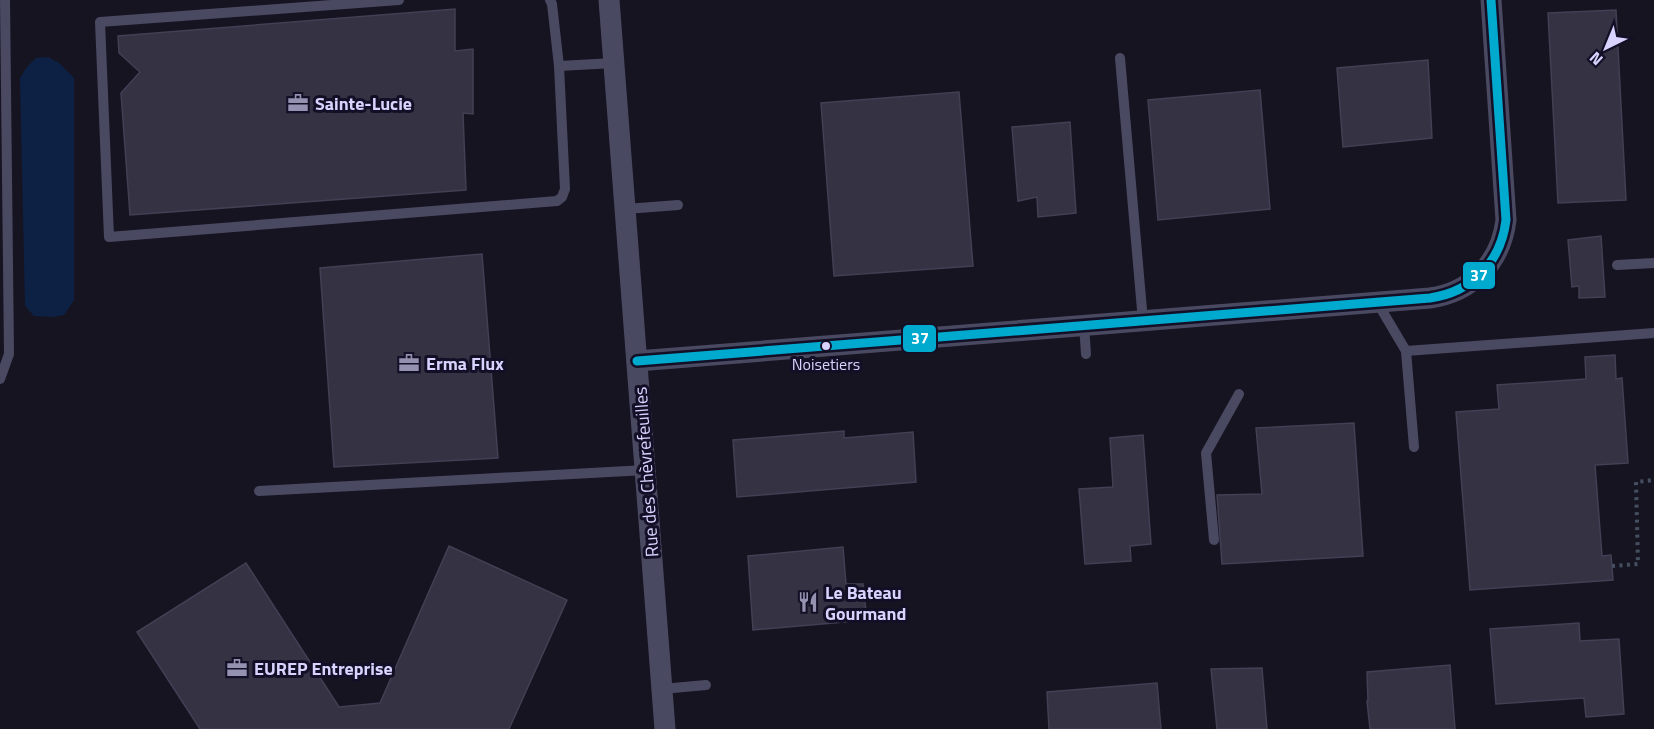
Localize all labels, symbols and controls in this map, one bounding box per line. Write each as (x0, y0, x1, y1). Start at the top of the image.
north arrow (1576, 18, 1636, 78)
text: N (1584, 46, 1608, 72)
place label: Sainte-Lucie (315, 90, 412, 117)
office icon: Sainte-Lucie (286, 91, 310, 115)
line badge: 37 (1462, 261, 1496, 290)
text: 37 (1470, 263, 1488, 287)
line badge: 37 (902, 324, 937, 353)
text: 37 (911, 326, 929, 350)
marker: Noisetiers (820, 340, 832, 352)
place label: Erma Flux (426, 350, 504, 377)
office icon: Erma Flux (397, 351, 421, 375)
place label: Noisetiers (792, 352, 860, 376)
street label: Rue des Chèvrefeuilles (627, 386, 665, 558)
place label: Le Bateau Gourmand (825, 579, 906, 627)
restaurant icon: Le Bateau Gourmand (796, 590, 820, 614)
place label: EUREP Entreprise (254, 655, 393, 682)
office icon: EUREP Entreprise (225, 656, 249, 680)

